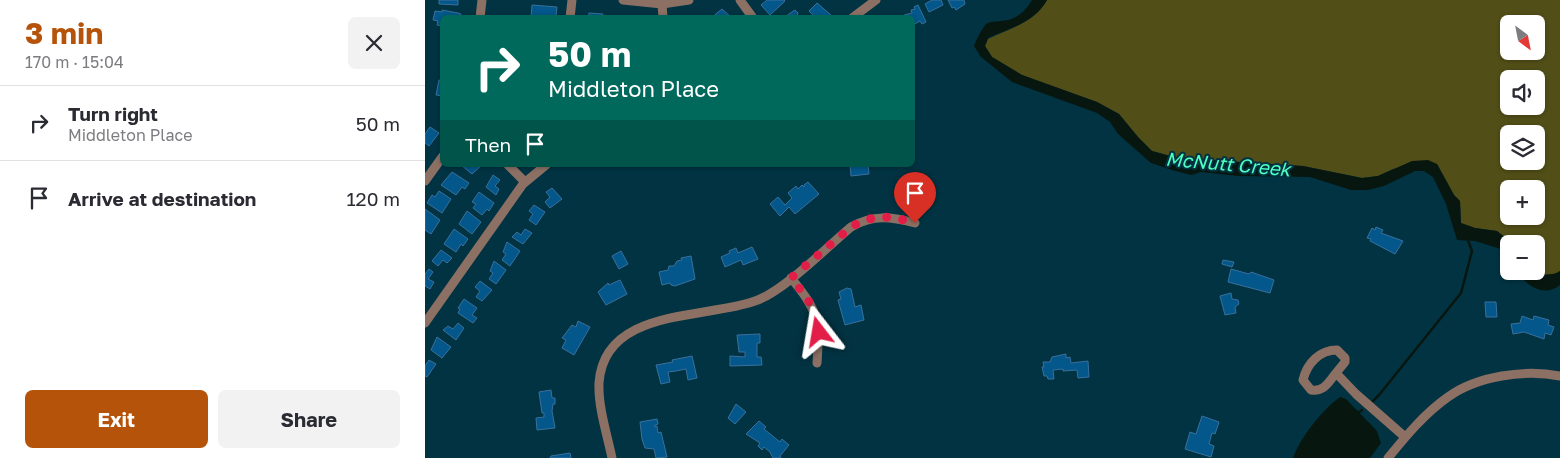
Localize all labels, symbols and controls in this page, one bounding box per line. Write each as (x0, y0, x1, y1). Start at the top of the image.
text: 3 min (25, 15, 103, 51)
north arrow (1500, 15, 1545, 60)
map controls (1500, 15, 1545, 280)
button: close (348, 17, 400, 69)
text: 50 m (548, 33, 631, 75)
icon: right (465, 35, 530, 100)
text: 170 m · 15:04 (25, 52, 124, 72)
button: sound (1500, 70, 1545, 115)
text: Middleton Place (548, 75, 719, 102)
text: Turn right (68, 102, 158, 125)
icon: right (25, 109, 53, 137)
text: 50 m (356, 112, 400, 135)
text: Middleton Place (68, 125, 192, 145)
button: layers (1500, 125, 1545, 170)
icon: arrive (521, 130, 549, 158)
text: Then (465, 133, 511, 156)
water label: McNutt Creek (1165, 147, 1294, 181)
pin (894, 172, 936, 223)
icon: arrive (901, 179, 929, 207)
button: + (1500, 180, 1545, 225)
icon: arrive (25, 184, 53, 212)
text: Arrive at destination (68, 187, 256, 210)
text: 120 m (346, 187, 400, 210)
button: − (1500, 235, 1545, 280)
position arrow (792, 305, 844, 357)
button: Exit (25, 390, 208, 448)
button: Share (218, 390, 400, 448)

